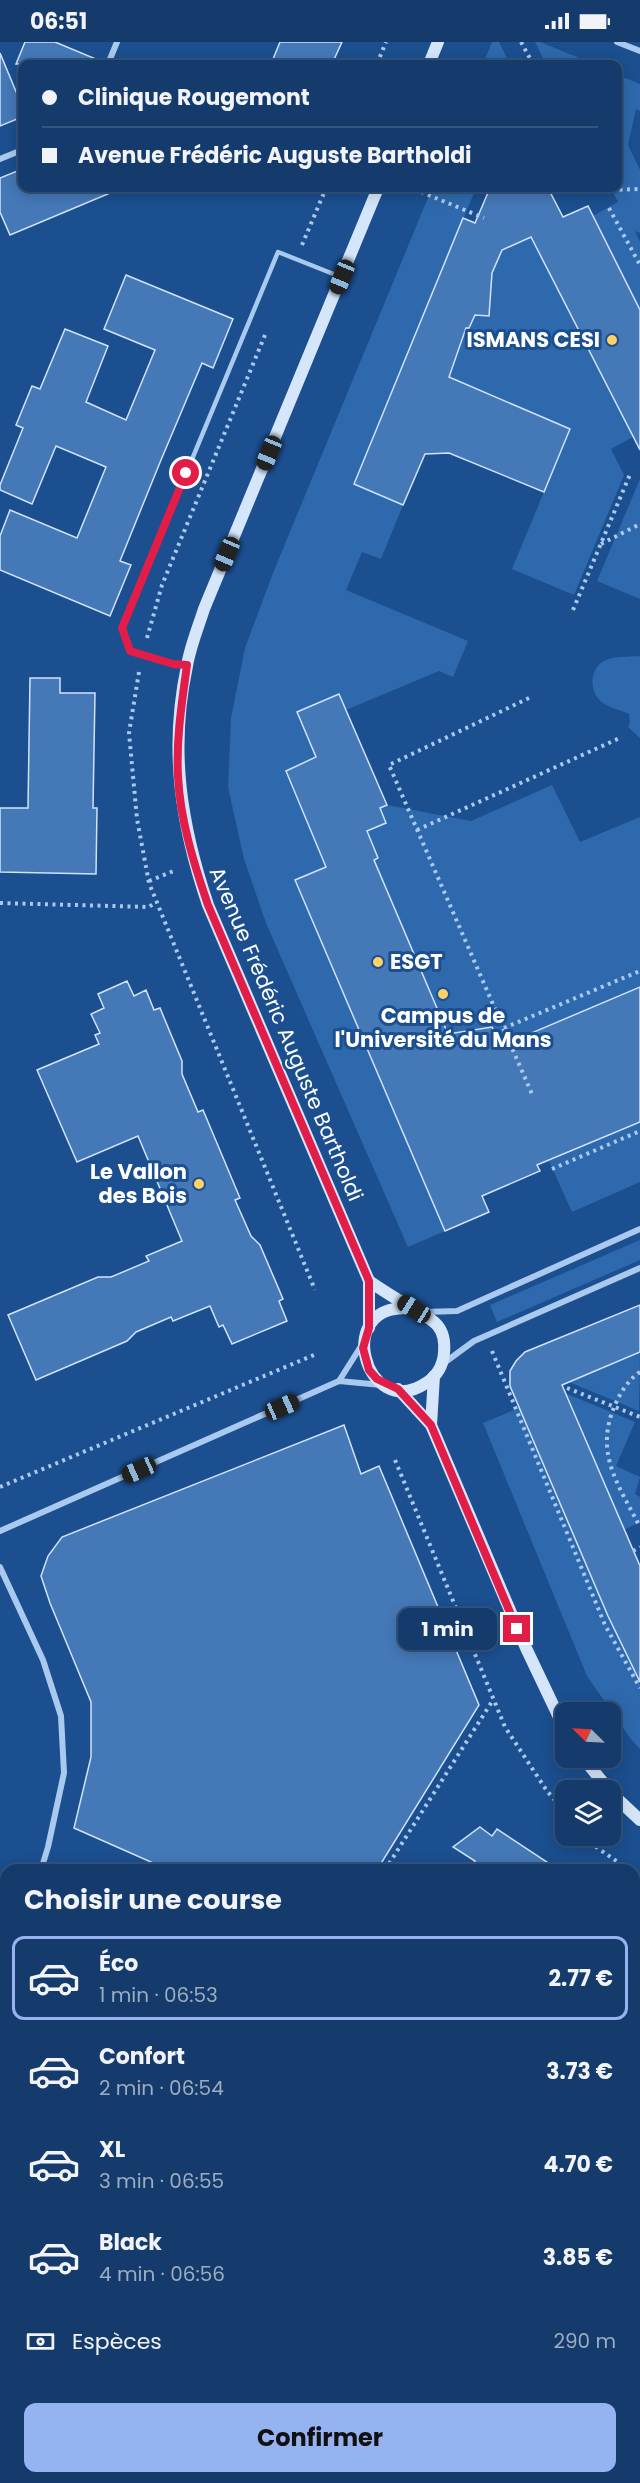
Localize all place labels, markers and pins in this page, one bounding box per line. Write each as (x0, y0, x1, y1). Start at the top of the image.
place label: ISMANS CESI (467, 325, 600, 354)
marker: ISMANS CESI (605, 333, 619, 347)
place label: ESGT (390, 947, 443, 976)
marker: ESGT (371, 955, 385, 969)
marker: Campus de l'Université du Mans (436, 987, 450, 1001)
place label: Campus de l'Université du Mans (334, 1001, 552, 1054)
place label: Le Vallon des Bois (90, 1157, 187, 1210)
marker: Le Vallon des Bois (192, 1177, 206, 1191)

